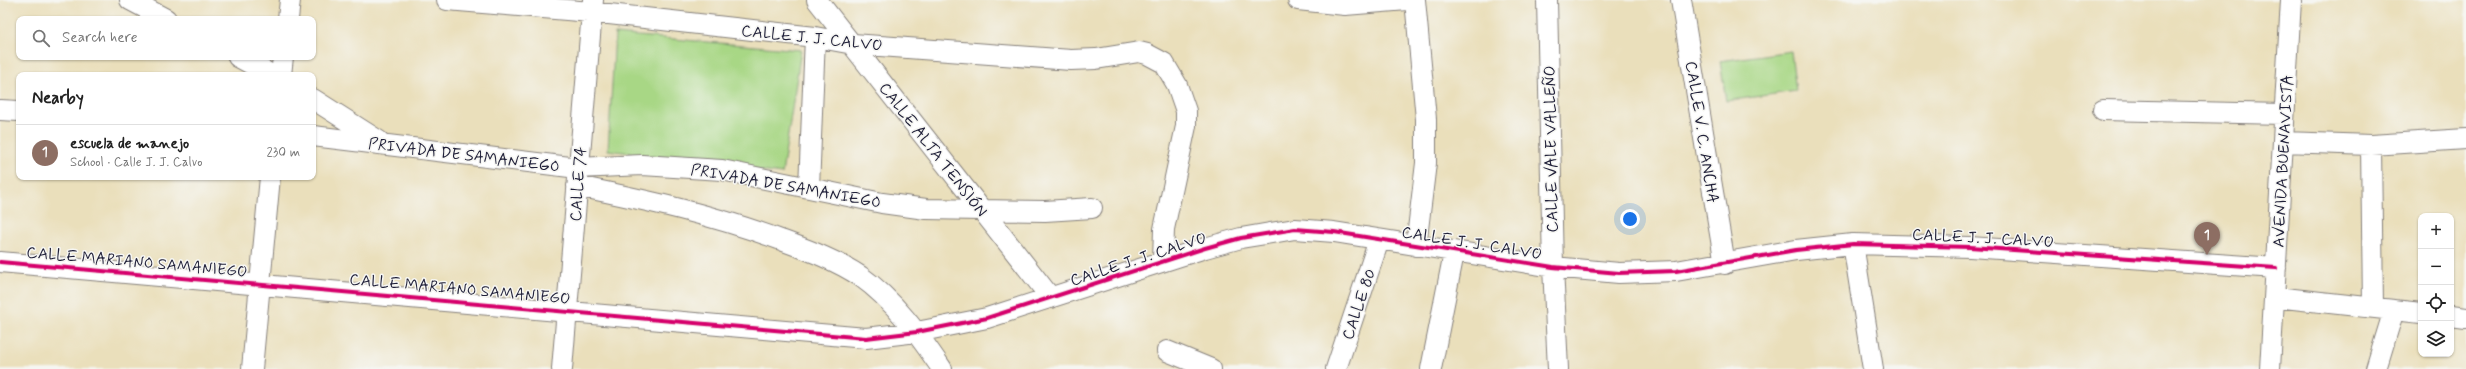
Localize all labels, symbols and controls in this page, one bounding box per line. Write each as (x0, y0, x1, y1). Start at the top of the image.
search box (16, 16, 316, 60)
street label: CALLE J. J. CALVO (740, 21, 884, 56)
icon: search (30, 27, 52, 49)
text: Search here (62, 28, 138, 48)
street label: CALLE V. C. ANCHA (1680, 60, 1723, 205)
street label: CALLE VALE VALLEÑO (1540, 65, 1563, 233)
street label: AVENIDA BUENAVISTA (2268, 74, 2299, 248)
street label: CALLE ALTA TENSIÓN (874, 78, 992, 221)
text: Nearby (32, 87, 84, 109)
street label: PRIVADA DE SAMANIEGO (367, 133, 561, 178)
text: escuela de manejo (70, 134, 189, 154)
text: 1 (42, 144, 48, 161)
text: 230 m (266, 144, 300, 161)
street label: CALLE 74 (565, 146, 592, 222)
text: School · Calle J. J. Calvo (70, 154, 203, 171)
street label: PRIVADA DE SAMANIEGO (689, 159, 882, 214)
your location (1620, 209, 1640, 229)
map controls (2418, 213, 2454, 357)
button: + (2418, 213, 2454, 249)
street label: CALLE J. J. CALVO (1400, 222, 1544, 265)
pin: 1 (2194, 222, 2220, 255)
street label: CALLE J. J. CALVO (1911, 224, 2054, 253)
street label: CALLE J. J. CALVO (1068, 227, 1209, 291)
street label: CALLE MARIANO SAMANIEGO (26, 242, 248, 283)
button: − (2418, 249, 2454, 285)
street label: CALLE 80 (1338, 266, 1381, 343)
street label: CALLE MARIANO SAMANIEGO (349, 269, 571, 310)
button: locate (2418, 285, 2454, 321)
button: layers (2418, 321, 2454, 357)

